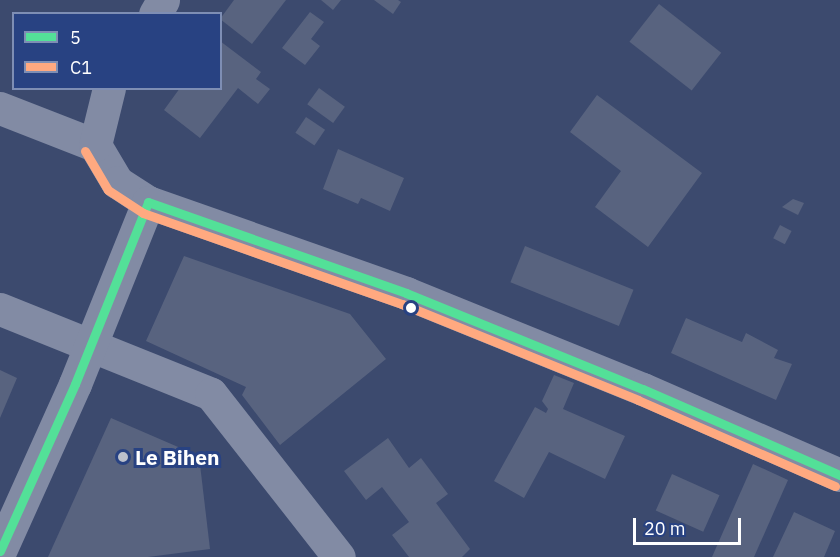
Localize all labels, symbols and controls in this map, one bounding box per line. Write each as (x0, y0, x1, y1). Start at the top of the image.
legend (12, 12, 222, 90)
text: 5 (70, 26, 81, 49)
text: C1 (70, 56, 92, 79)
unlabelled marker (405, 302, 417, 314)
place label: Le Bihen (135, 444, 220, 470)
marker: Le Bihen (116, 450, 130, 464)
scale bar (636, 506, 744, 544)
text: 20 m (644, 517, 686, 540)

